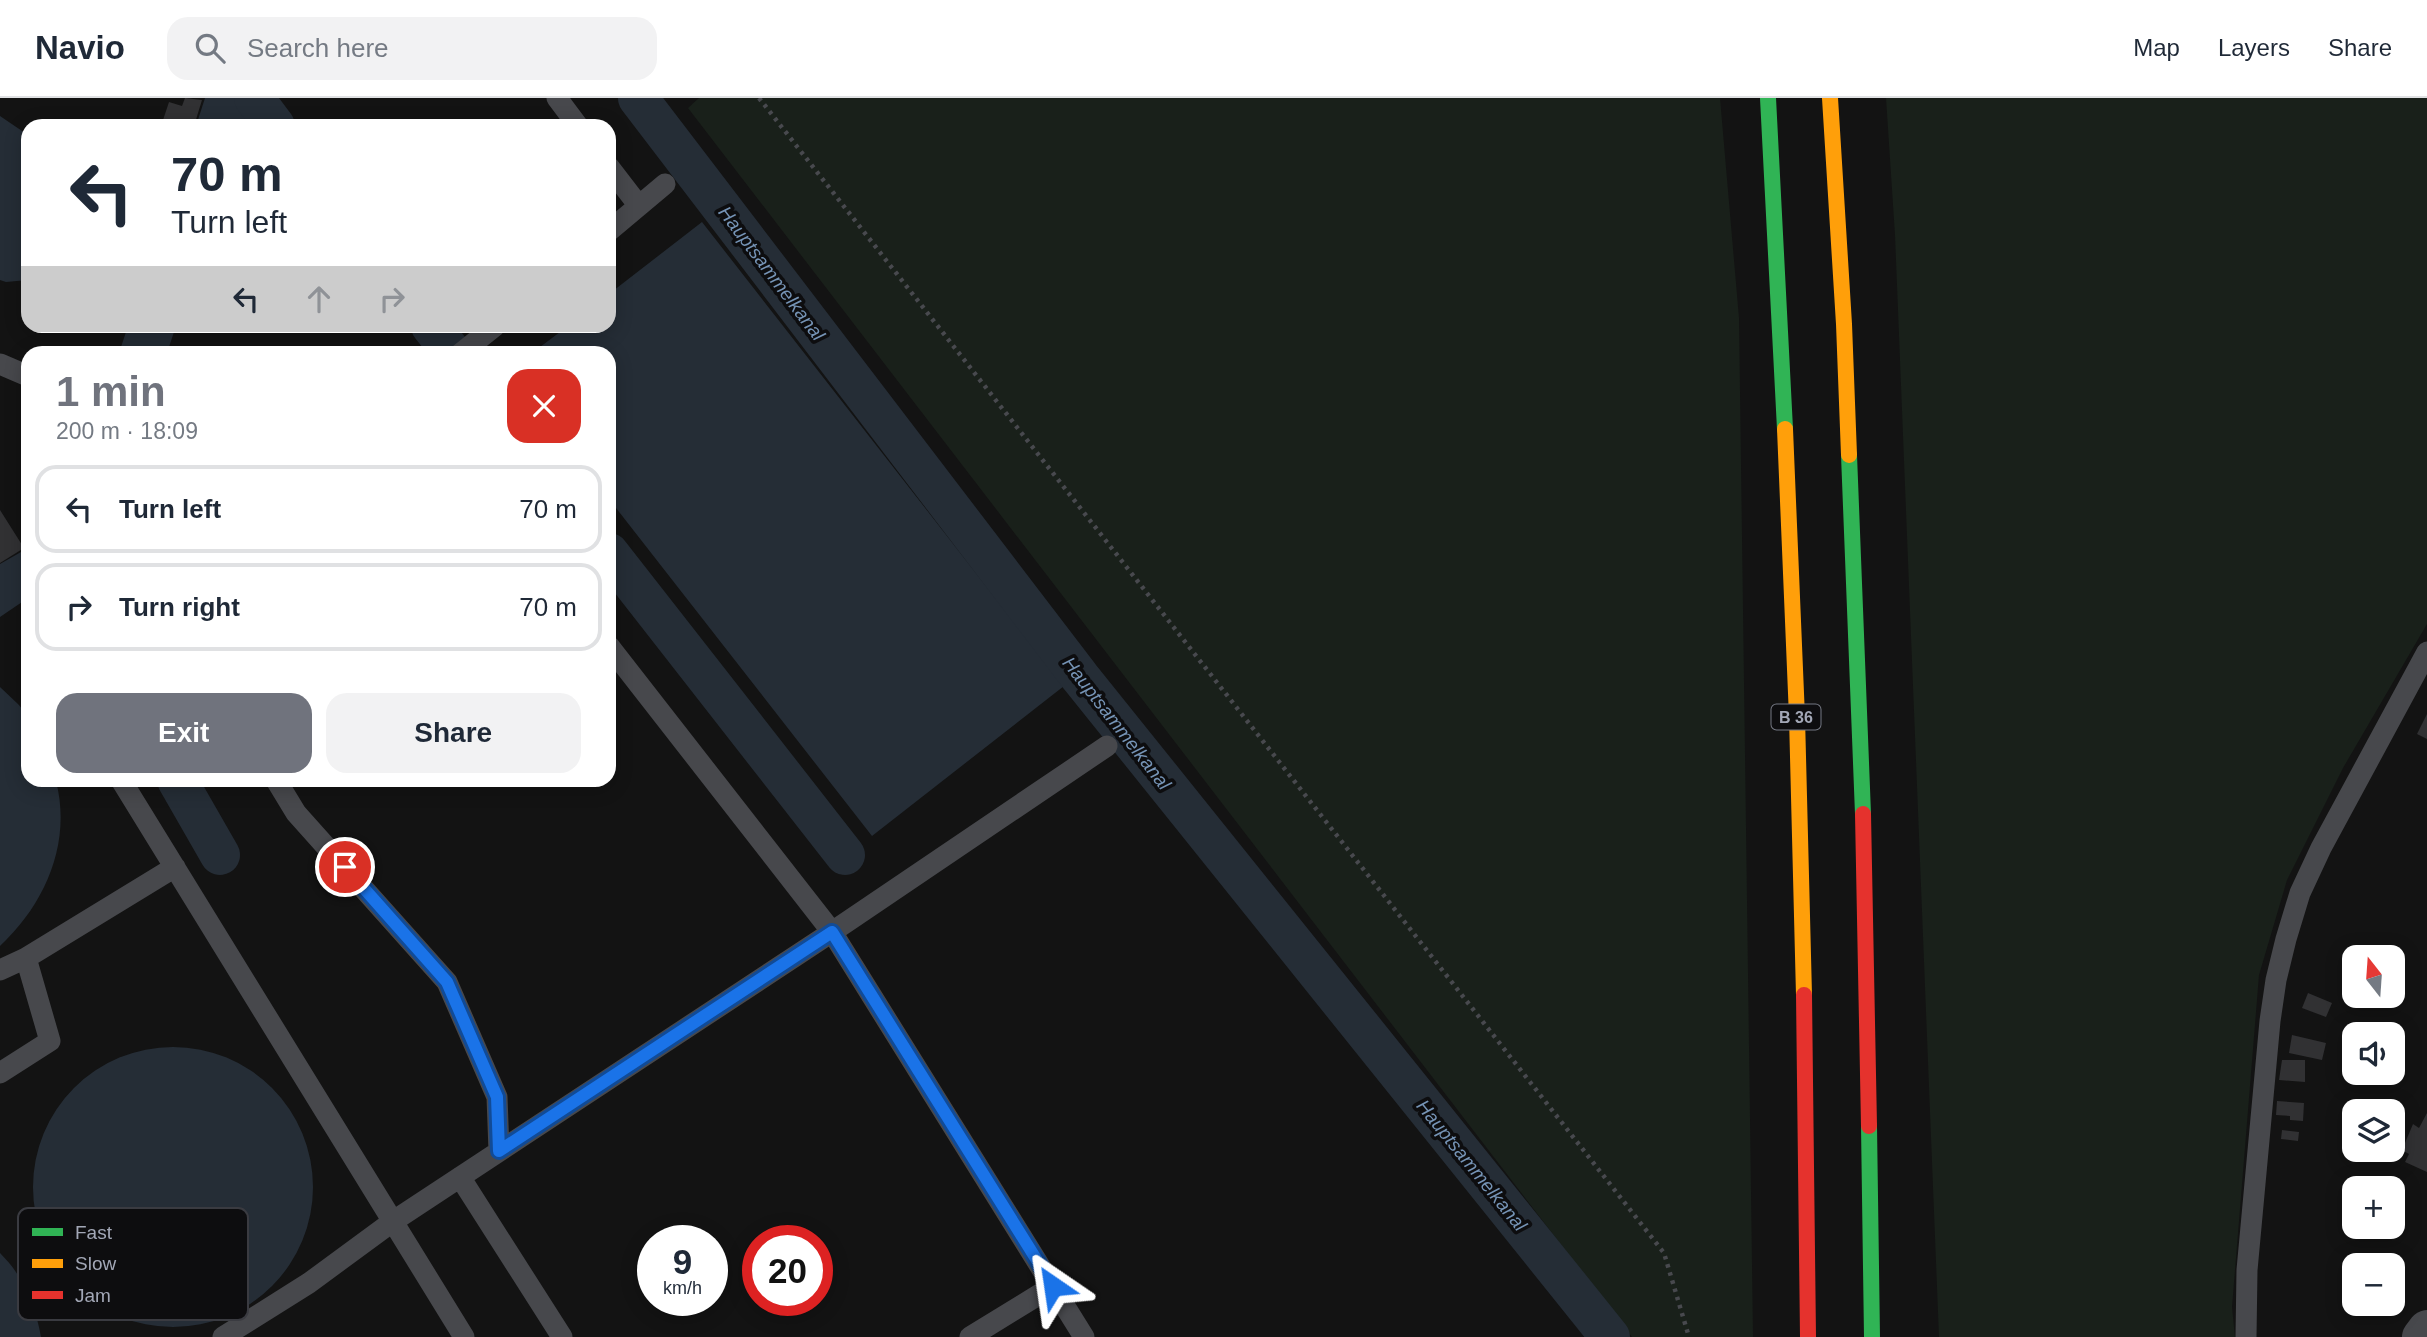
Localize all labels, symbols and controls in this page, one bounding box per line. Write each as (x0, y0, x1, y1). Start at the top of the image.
search box (167, 17, 657, 80)
text: Navio (35, 29, 125, 66)
icon: search (191, 29, 229, 67)
text: Search here (247, 33, 389, 63)
text: Map (2133, 34, 2180, 61)
text: Layers (2218, 34, 2290, 61)
text: Share (2328, 34, 2392, 61)
icon: left (56, 147, 147, 238)
text: 70 m (171, 147, 283, 201)
water label: Hauptsammelkanal (714, 202, 829, 345)
text: Turn left (171, 204, 287, 240)
icon: left (227, 280, 265, 318)
icon: ahead (300, 280, 338, 318)
icon: right (373, 280, 411, 318)
text: 1 min (56, 368, 166, 415)
button: close (507, 369, 581, 443)
text: 200 m · 18:09 (56, 418, 198, 444)
icon: left (60, 490, 98, 528)
text: Turn left (119, 494, 221, 524)
text: 70 m (519, 494, 577, 524)
icon: right (60, 588, 98, 626)
text: Turn right (119, 592, 240, 622)
text: 70 m (519, 592, 577, 622)
water label: Hauptsammelkanal (1058, 653, 1175, 794)
button: Exit (56, 693, 312, 773)
button: Share (326, 693, 581, 773)
road number: B 36 (1772, 704, 1820, 730)
pin (315, 837, 375, 897)
icon: arrive (326, 848, 364, 886)
north arrow (2342, 945, 2404, 1008)
map controls (2342, 945, 2405, 1316)
button: sound (2342, 1022, 2405, 1085)
water label: Hauptsammelkanal (1412, 1096, 1531, 1236)
button: layers (2342, 1099, 2405, 1162)
button: + (2342, 1176, 2405, 1239)
legend (18, 1208, 248, 1320)
text: Fast (75, 1222, 113, 1243)
speed limit sign: 20 (742, 1225, 833, 1316)
text: 9 (673, 1242, 692, 1281)
position arrow (1016, 1249, 1090, 1323)
text: Slow (75, 1253, 116, 1274)
button: − (2342, 1253, 2405, 1316)
text: km/h (663, 1278, 702, 1298)
text: Jam (75, 1285, 111, 1306)

